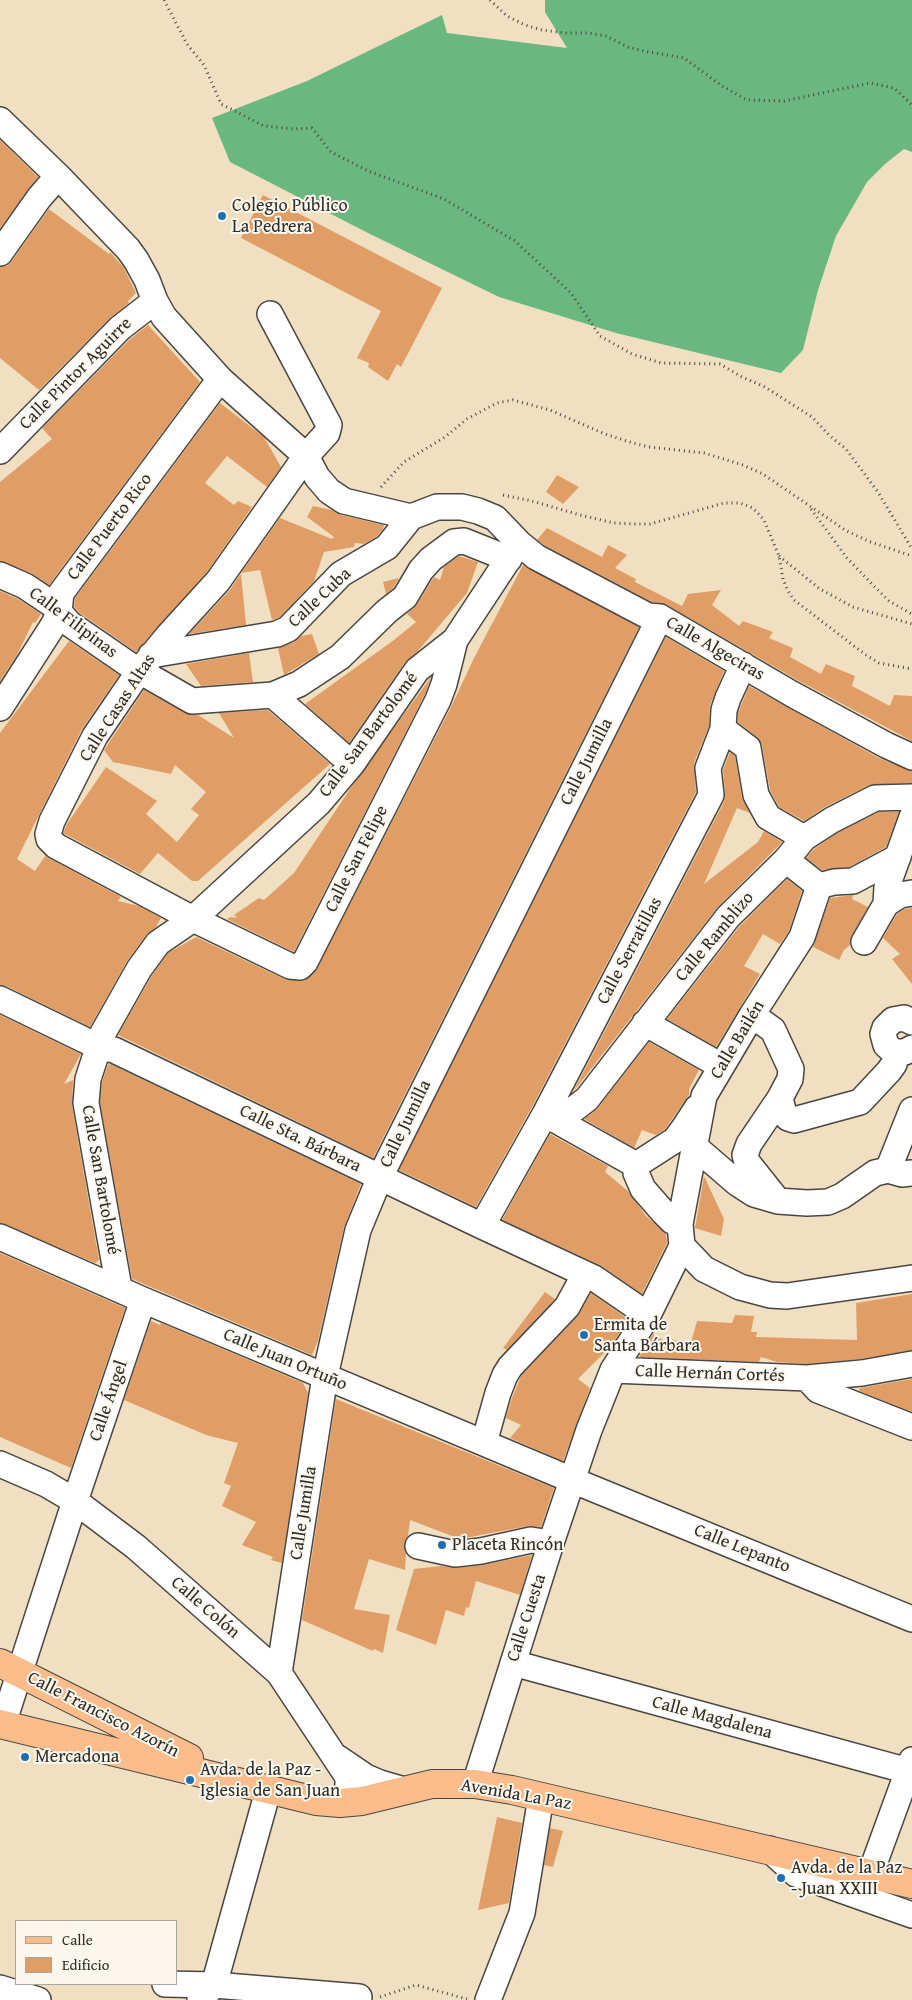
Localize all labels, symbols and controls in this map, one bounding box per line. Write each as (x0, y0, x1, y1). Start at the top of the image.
place label: Colegio Público La Pedrera (232, 195, 348, 238)
marker: Colegio Público La Pedrera (216, 210, 228, 222)
street label: Calle Pintor Aguirre (15, 313, 137, 435)
street label: Calle Puerto Rico (63, 469, 157, 585)
street label: Calle Cuba (284, 563, 356, 633)
street label: Calle Filipinas (24, 583, 122, 663)
street label: Calle Algeciras (662, 612, 768, 686)
street label: Calle Casas Altas (75, 650, 161, 766)
street label: Calle San Bartolomé (315, 668, 423, 802)
street label: Calle Jumilla (556, 715, 618, 809)
street label: Calle San Felipe (321, 802, 393, 916)
street label: Calle Ramblizo (671, 888, 759, 986)
street label: Calle Serratillas (593, 894, 667, 1008)
street label: Calle Bailén (706, 997, 770, 1083)
street label: Calle Jumilla (376, 1077, 436, 1171)
street label: Calle Sta. Bárbara (236, 1100, 364, 1178)
street label: Calle San Bartolomé (76, 1104, 124, 1256)
place label: Ermita de Santa Bárbara (594, 1314, 700, 1356)
street label: Calle Juan Ortuño (220, 1324, 350, 1396)
marker: Ermita de Santa Bárbara (578, 1329, 590, 1341)
street label: Calle Ángel (85, 1358, 133, 1444)
street label: Calle Hernán Cortés (635, 1361, 785, 1387)
street label: Calle Jumilla (286, 1465, 322, 1561)
street label: Calle Lepanto (691, 1520, 793, 1578)
place label: Placeta Rincón (452, 1534, 563, 1556)
marker: Placeta Rincón (436, 1539, 448, 1551)
street label: Calle Cuesta (503, 1571, 551, 1665)
street label: Calle Colón (166, 1572, 244, 1644)
street label: Calle Francisco Azorín (24, 1667, 182, 1763)
street label: Calle Magdalena (650, 1692, 774, 1744)
place label: Mercadona (35, 1746, 119, 1768)
marker: Mercadona (19, 1751, 31, 1763)
place label: Avda. de la Paz - Iglesia de San Juan (200, 1759, 340, 1802)
marker: Avda. de la Paz - Iglesia de San Juan (184, 1774, 196, 1786)
street label: Avenida La Paz (459, 1775, 573, 1815)
place label: Avda. de la Paz - Juan XXIII (791, 1857, 902, 1900)
marker: Avda. de la Paz - Juan XXIII (775, 1872, 787, 1884)
legend (15, 1920, 178, 1985)
text: Calle (62, 1929, 93, 1950)
text: Edificio (62, 1954, 109, 1975)

